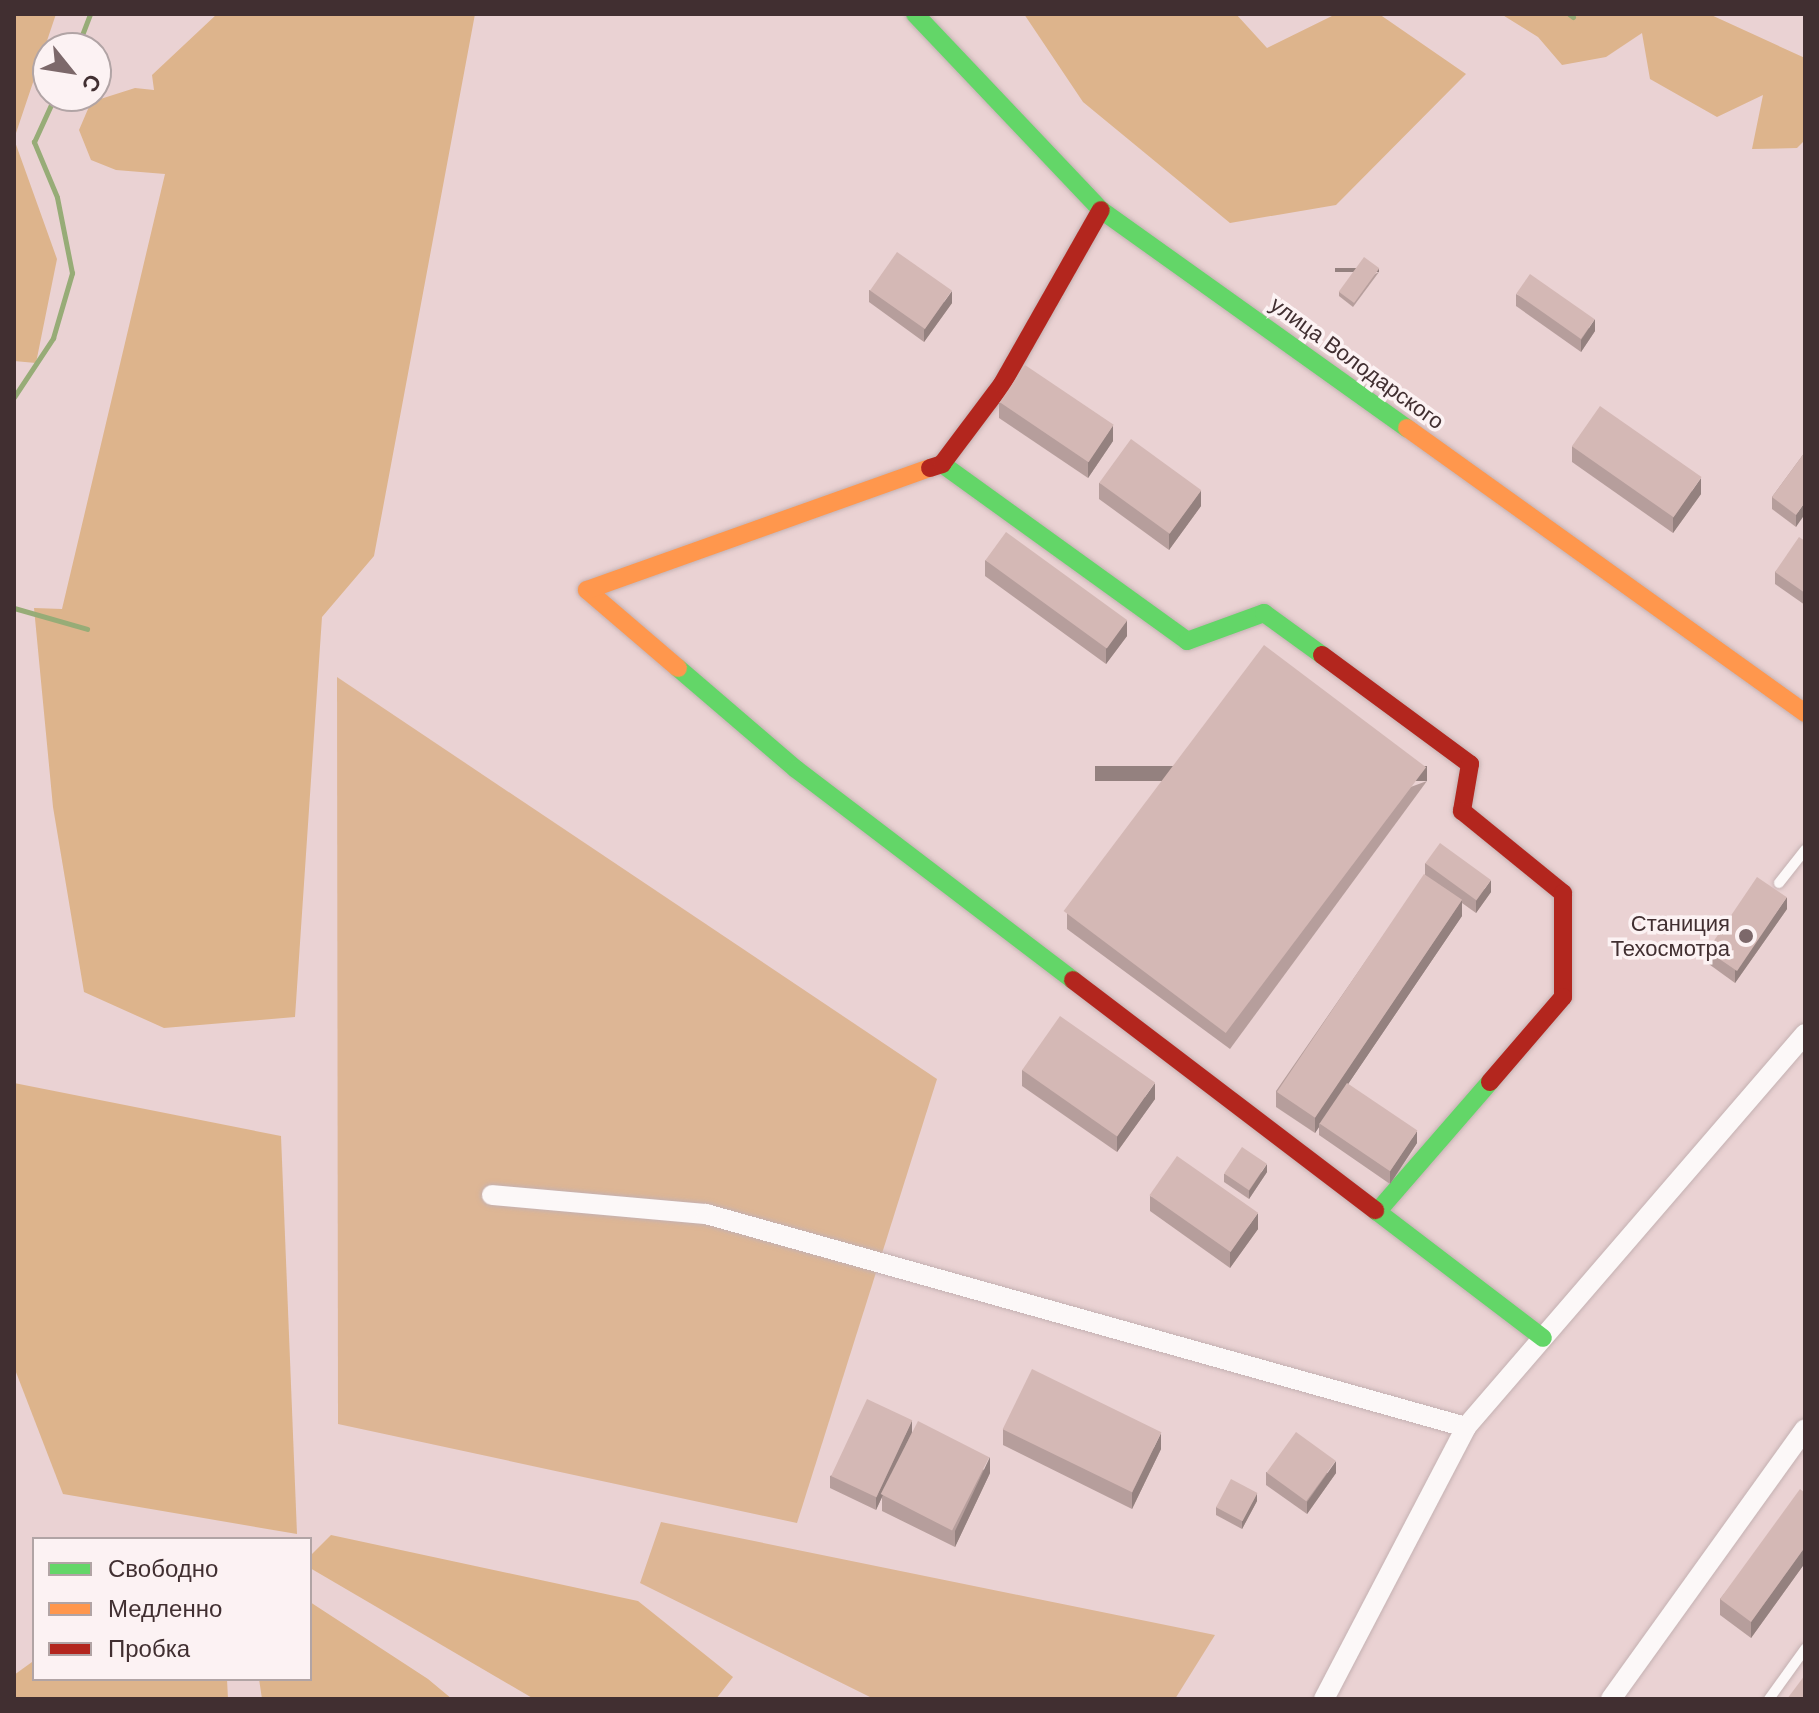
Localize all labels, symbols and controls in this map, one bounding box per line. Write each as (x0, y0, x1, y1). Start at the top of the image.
north arrow (32, 32, 112, 112)
text: С (77, 70, 106, 96)
street label: улица Володарского (1265, 291, 1449, 435)
place label: Станиция Техосмотра (1611, 910, 1730, 962)
marker: Станиция Техосмотра (1737, 927, 1755, 945)
legend (32, 1537, 312, 1681)
text: Свободно (108, 1555, 218, 1582)
text: Медленно (108, 1595, 222, 1622)
text: Пробка (108, 1635, 190, 1662)

